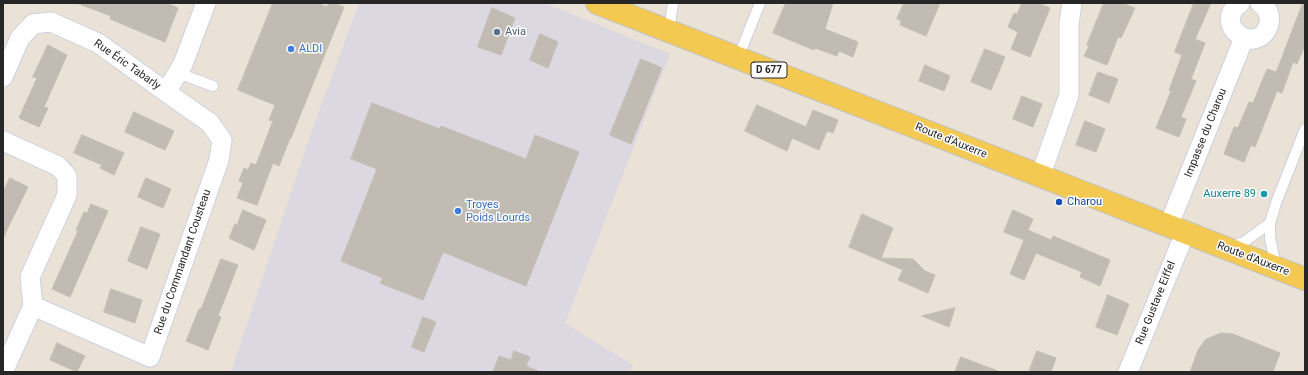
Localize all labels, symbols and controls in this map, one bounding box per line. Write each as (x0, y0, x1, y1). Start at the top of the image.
place label: Avia (505, 25, 526, 39)
marker: Avia (492, 27, 502, 37)
street label: Rue Éric Tabarly (91, 37, 163, 93)
place label: ALDI (299, 42, 322, 56)
marker: ALDI (286, 44, 296, 54)
road number: D 677 (751, 62, 787, 78)
street label: Impasse du Charou (1182, 87, 1230, 179)
street label: Route d'Auxerre (913, 121, 989, 161)
place label: Auxerre 89 (1203, 187, 1256, 201)
street label: Rue du Commandant Cousteau (152, 188, 214, 336)
marker: Auxerre 89 (1259, 189, 1269, 199)
place label: Charou (1067, 195, 1102, 209)
marker: Charou (1054, 197, 1064, 207)
place label: Troyes Poids Lourds (466, 198, 530, 224)
marker: Troyes Poids Lourds (453, 206, 463, 216)
street label: Route d'Auxerre (1215, 239, 1291, 279)
street label: Rue Gustave Eiffel (1133, 259, 1179, 347)

